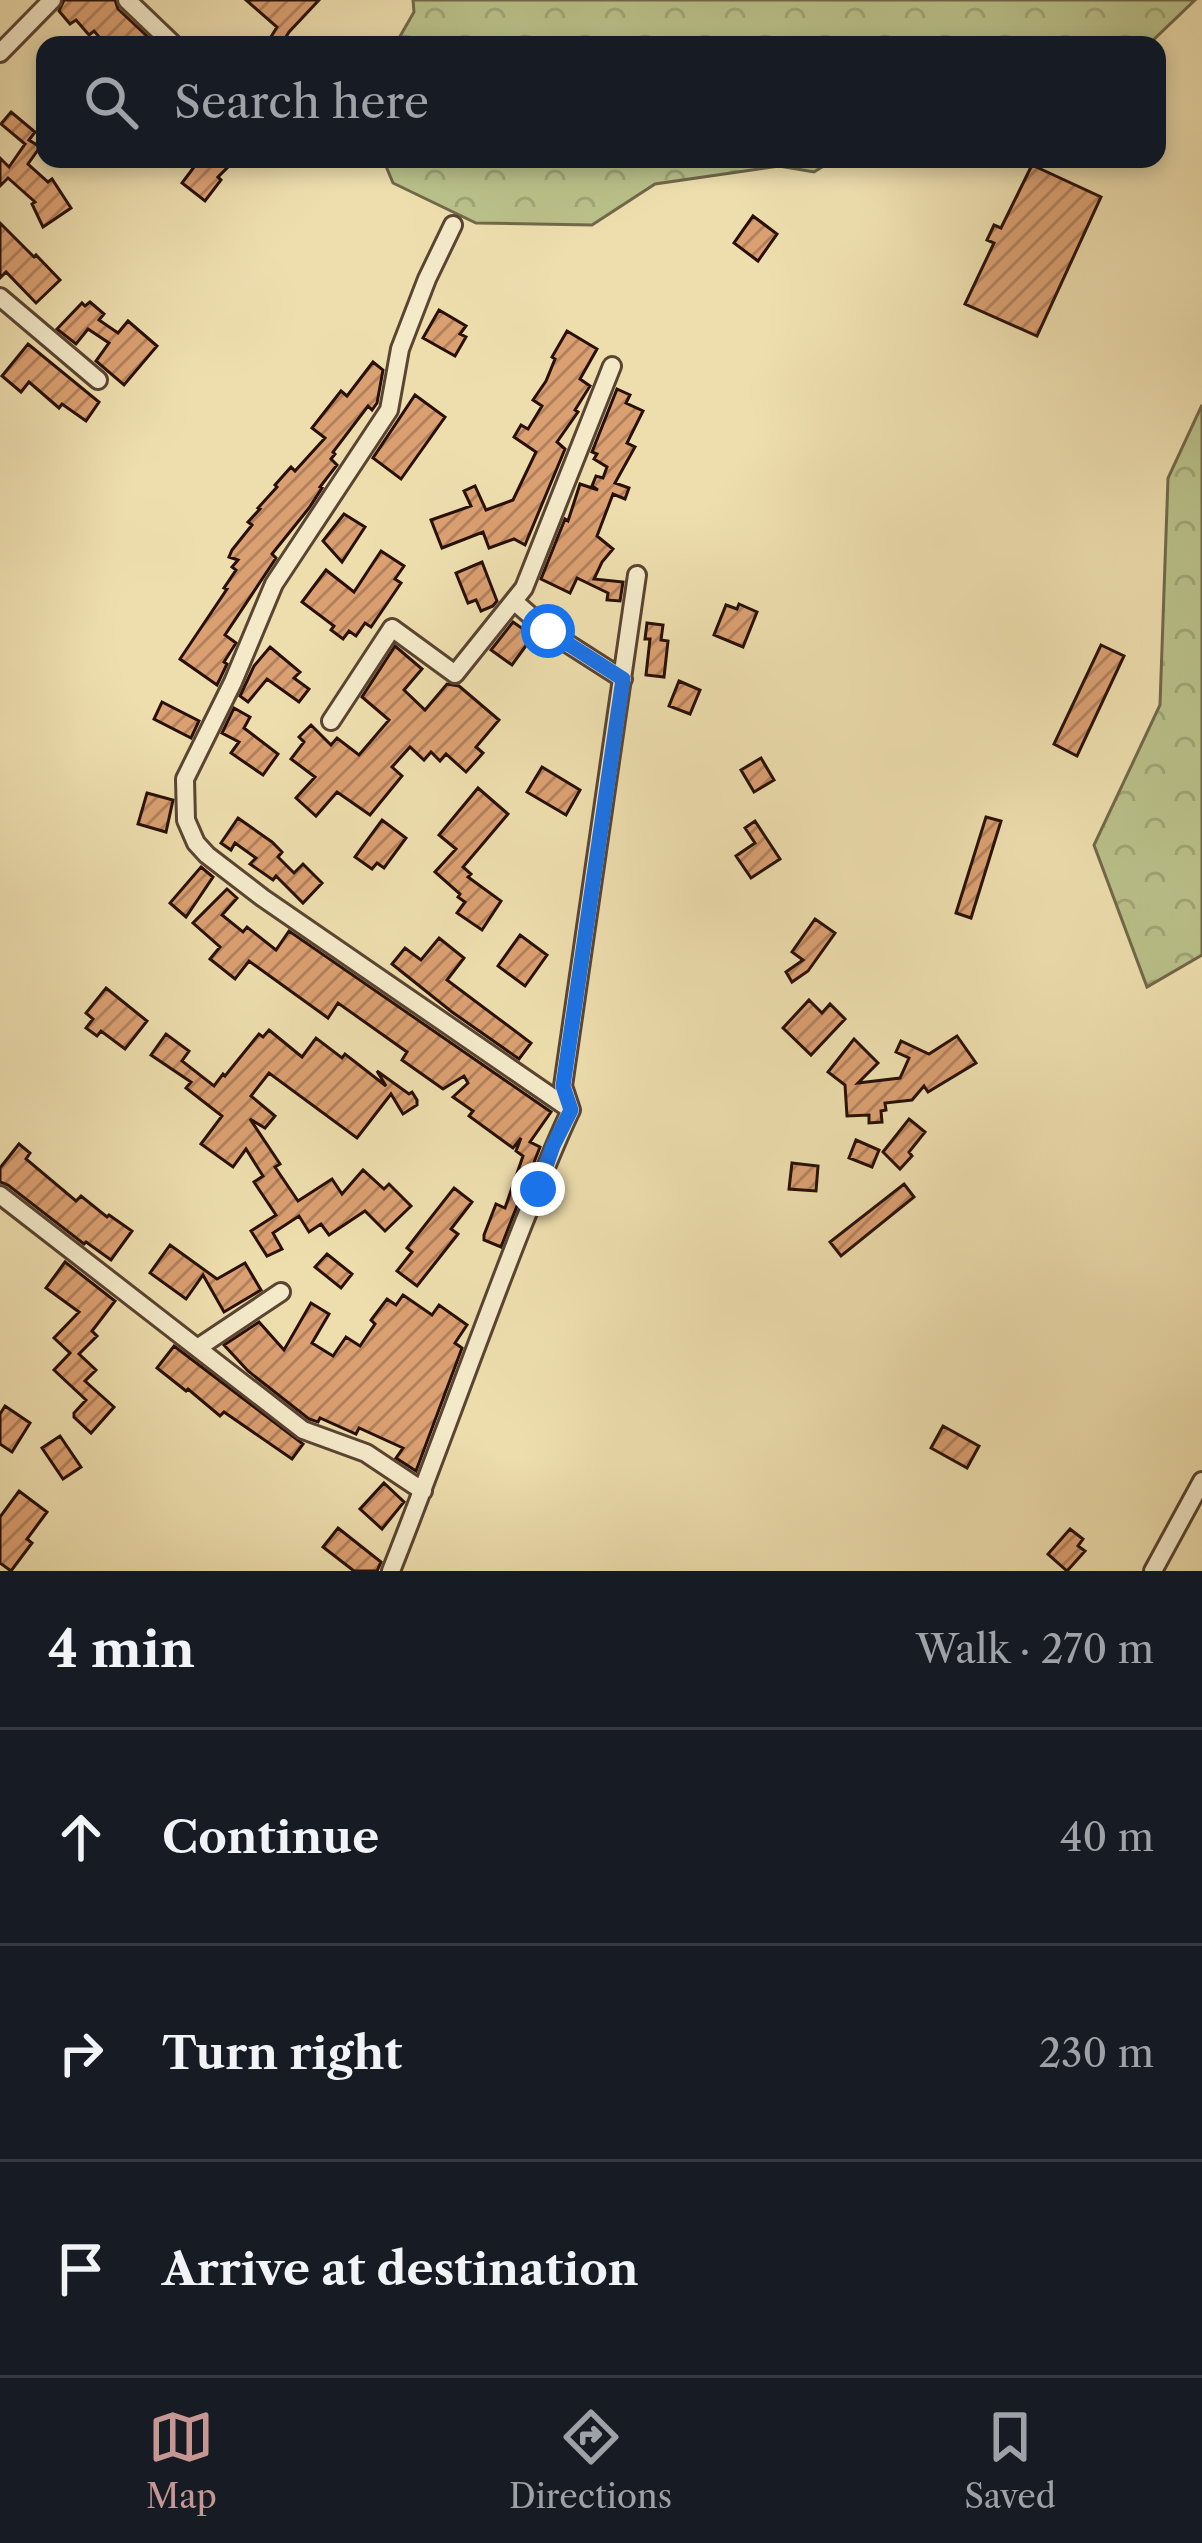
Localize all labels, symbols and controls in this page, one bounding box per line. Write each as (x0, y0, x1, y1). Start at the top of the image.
search box (36, 36, 1166, 168)
icon: search (78, 69, 144, 135)
text: Search here (174, 74, 429, 130)
route start (521, 604, 575, 658)
route end (511, 1162, 565, 1216)
text: 4 min (48, 1618, 195, 1680)
text: Walk · 270 m (916, 1625, 1154, 1673)
icon: ahead (48, 1804, 114, 1870)
text: Continue (162, 1809, 379, 1865)
text: 40 m (1060, 1813, 1154, 1861)
icon: right (48, 2020, 114, 2086)
text: Turn right (162, 2025, 402, 2081)
text: 230 m (1039, 2029, 1154, 2077)
icon: arrive (48, 2236, 114, 2302)
text: Arrive at destination (162, 2241, 639, 2297)
tab: Map (146, 2404, 217, 2517)
tab: Directions (509, 2404, 672, 2517)
tab: Saved (964, 2404, 1056, 2517)

